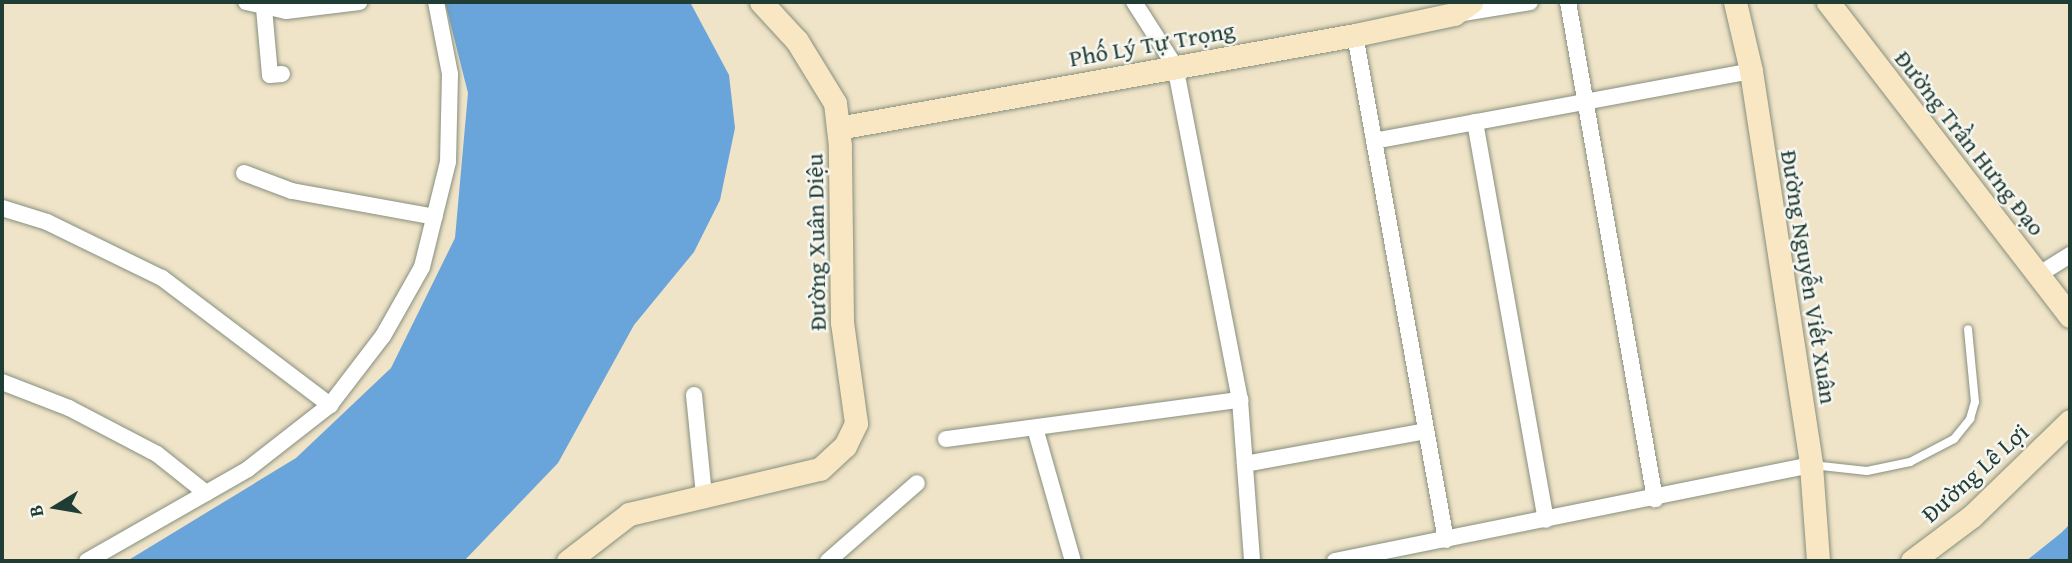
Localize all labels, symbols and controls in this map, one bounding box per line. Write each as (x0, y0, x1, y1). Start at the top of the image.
street label: Phố Lý Tự Trọng (1067, 15, 1237, 73)
street label: Đường Trần Hưng Đạo (1889, 45, 2051, 241)
street label: Đường Nguyễn Viết Xuân (1775, 148, 1843, 406)
street label: Đường Xuân Diệu (800, 153, 832, 331)
street label: Đường Lê Lợi (1916, 418, 2034, 528)
north arrow (21, 472, 91, 542)
text: B (21, 503, 50, 519)

